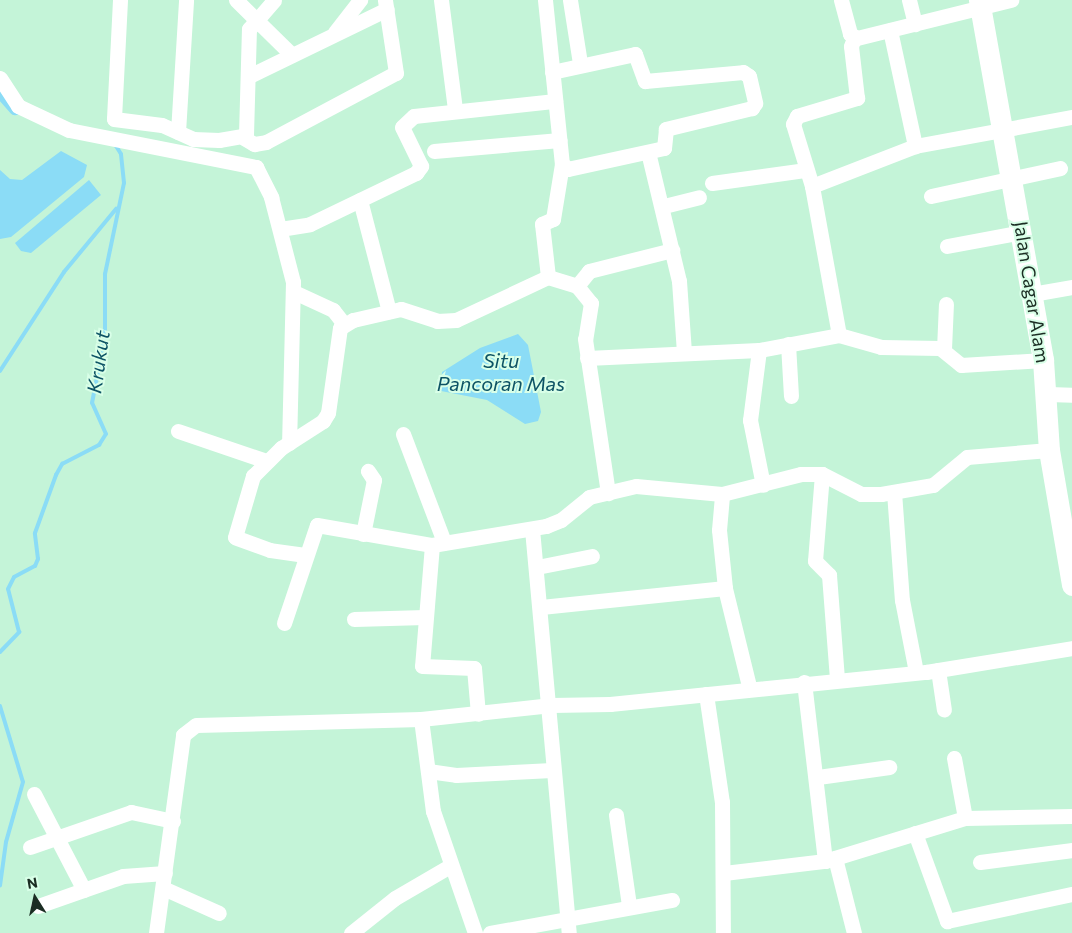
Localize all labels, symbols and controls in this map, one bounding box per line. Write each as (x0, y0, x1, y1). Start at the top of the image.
street label: Jalan Cagar Alam (1010, 219, 1054, 365)
water label: Krukut (82, 329, 114, 395)
water label: Situ Pancoran Mas (437, 348, 565, 395)
north arrow (10, 873, 60, 923)
text: N (26, 873, 39, 892)

